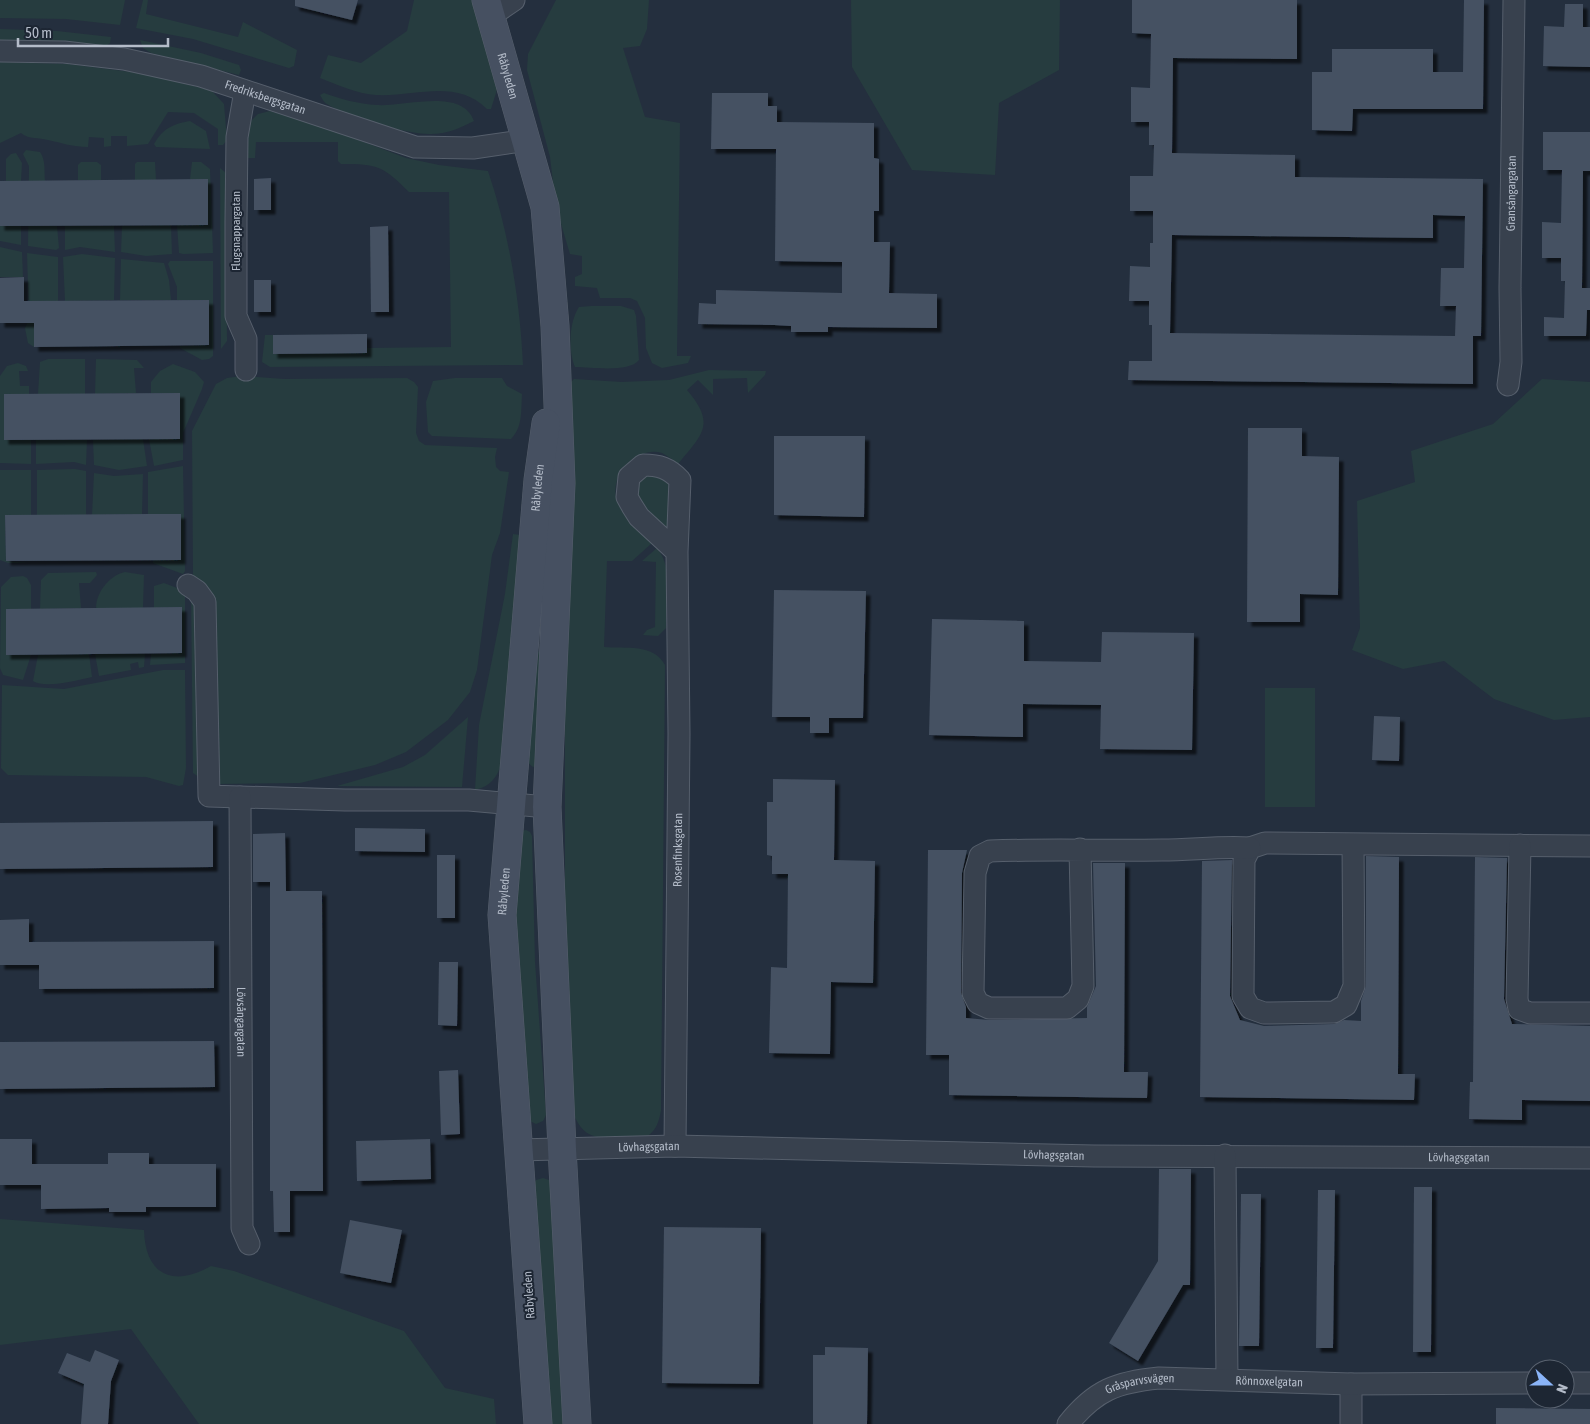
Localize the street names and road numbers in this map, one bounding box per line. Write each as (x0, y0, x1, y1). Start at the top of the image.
street label: Råbyleden (494, 51, 521, 101)
street label: Fredriksbergsgatan (223, 77, 307, 117)
street label: Gransångargatan (1504, 155, 1519, 231)
street label: Flugsnappargatan (229, 191, 243, 271)
street label: Råbyleden (528, 463, 547, 512)
street label: Rosenfinksgatan (671, 813, 685, 887)
street label: Råbyleden (495, 867, 513, 916)
street label: Lövsångargatan (234, 987, 248, 1057)
street label: Lövhagsgatan (618, 1139, 680, 1154)
street label: Lövhagsgatan (1023, 1147, 1085, 1163)
street label: Lövhagsgatan (1428, 1150, 1490, 1165)
street label: Råbyleden (520, 1271, 538, 1319)
street label: Gråsparvsvägen (1103, 1371, 1175, 1397)
street label: Rönnoxelgatan (1235, 1373, 1303, 1389)

